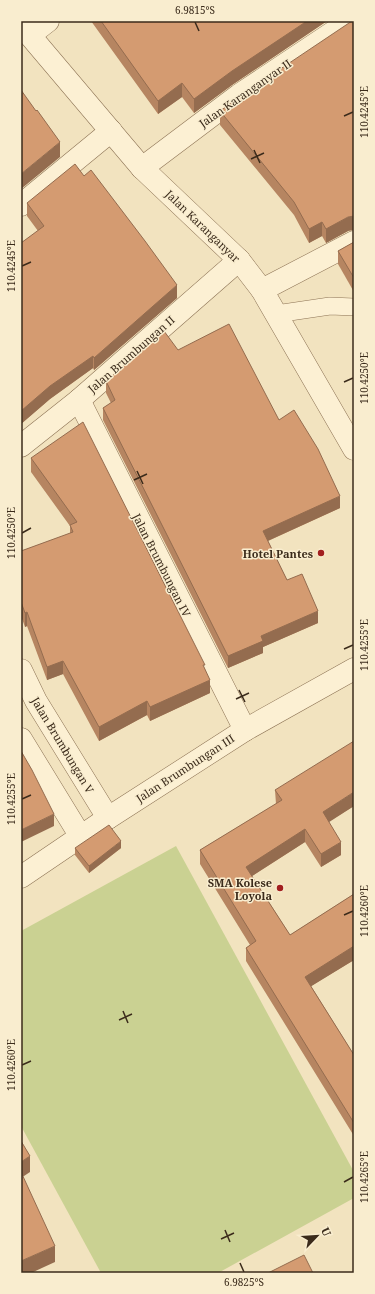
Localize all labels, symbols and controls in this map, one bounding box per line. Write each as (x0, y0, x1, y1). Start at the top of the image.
text: 6.9815°S (175, 3, 215, 17)
street label: Jalan Karanganyar II (195, 56, 294, 131)
text: 110.4245°E (357, 86, 371, 138)
street label: Jalan Karanganyar (162, 186, 244, 266)
text: 110.4245°E (4, 240, 18, 292)
street label: Jalan Brumbungan II (84, 312, 178, 397)
text: 110.4250°E (357, 352, 371, 404)
text: 110.4250°E (4, 507, 18, 559)
street label: Jalan Brumbungan IV (129, 510, 195, 620)
place label: Hotel Pantes (243, 546, 313, 561)
marker: Hotel Pantes (316, 548, 326, 558)
text: 110.4255°E (357, 619, 371, 671)
street label: Jalan Brumbungan V (28, 693, 98, 796)
street label: Jalan Brumbungan III (132, 731, 237, 806)
text: 110.4255°E (4, 773, 18, 825)
place label: SMA Kolese Loyola (208, 875, 272, 903)
marker: SMA Kolese Loyola (275, 883, 285, 893)
text: 110.4260°E (357, 885, 371, 937)
text: 110.4260°E (4, 1039, 18, 1091)
text: 110.4265°E (357, 1151, 371, 1203)
north arrow (297, 1216, 337, 1256)
text: U (318, 1225, 335, 1239)
text: 6.9825°S (224, 1275, 264, 1289)

